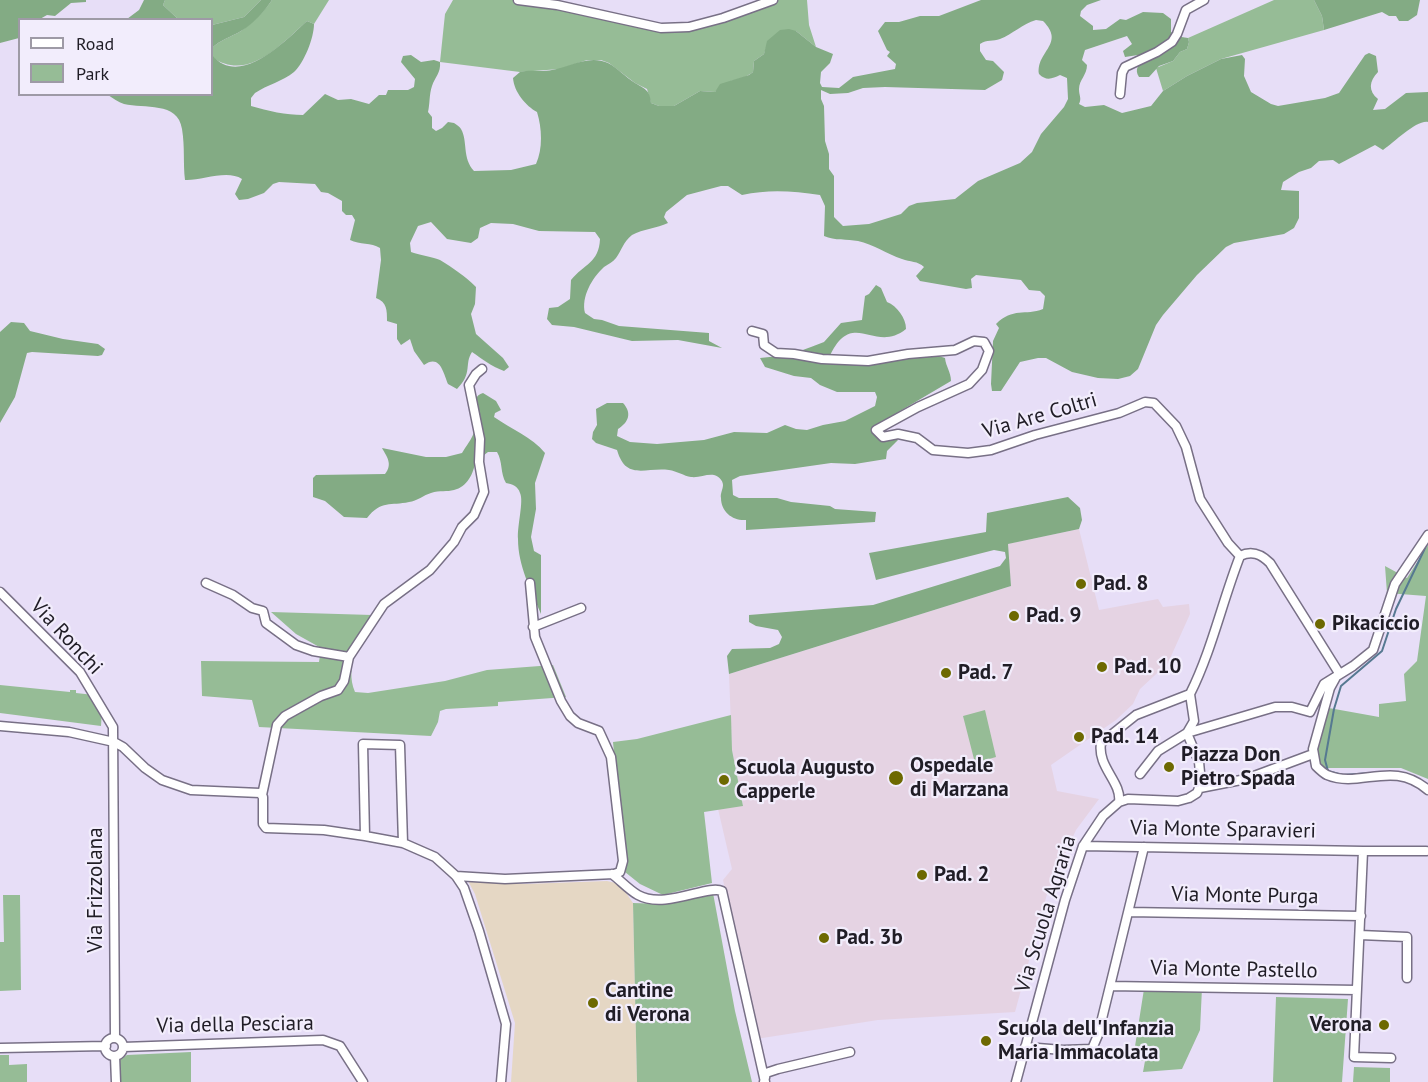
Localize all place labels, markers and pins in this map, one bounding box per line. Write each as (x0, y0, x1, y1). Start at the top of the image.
place label: Pad. 8 (1093, 571, 1149, 597)
marker: Pad. 8 (1074, 577, 1088, 591)
place label: Pad. 9 (1026, 603, 1082, 629)
marker: Pad. 9 (1007, 609, 1021, 623)
place label: Pikaciccio (1332, 611, 1420, 637)
marker: Pikaciccio (1313, 617, 1327, 631)
place label: Pad. 10 (1114, 654, 1181, 680)
place label: Pad. 7 (958, 660, 1014, 686)
marker: Pad. 10 (1095, 660, 1109, 674)
marker: Pad. 7 (939, 666, 953, 680)
place label: Pad. 14 (1091, 724, 1158, 750)
marker: Pad. 14 (1072, 730, 1086, 744)
place label: Piazza Don Pietro Spada (1181, 742, 1295, 792)
place label: Ospedale di Marzana (910, 753, 1009, 803)
place label: Scuola Augusto Capperle (736, 755, 875, 805)
marker: Piazza Don Pietro Spada (1162, 760, 1176, 774)
marker: Ospedale di Marzana (887, 769, 905, 787)
marker: Scuola Augusto Capperle (717, 773, 731, 787)
place label: Pad. 2 (934, 862, 990, 888)
marker: Pad. 2 (915, 868, 929, 882)
place label: Pad. 3b (836, 925, 903, 951)
marker: Pad. 3b (817, 931, 831, 945)
place label: Cantine di Verona (605, 978, 690, 1028)
marker: Cantine di Verona (586, 996, 600, 1010)
place label: Verona (1310, 1012, 1372, 1038)
place label: Scuola dell'Infanzia Maria Immacolata (998, 1016, 1174, 1066)
marker: Verona (1377, 1018, 1391, 1032)
marker: Scuola dell'Infanzia Maria Immacolata (979, 1034, 993, 1048)

